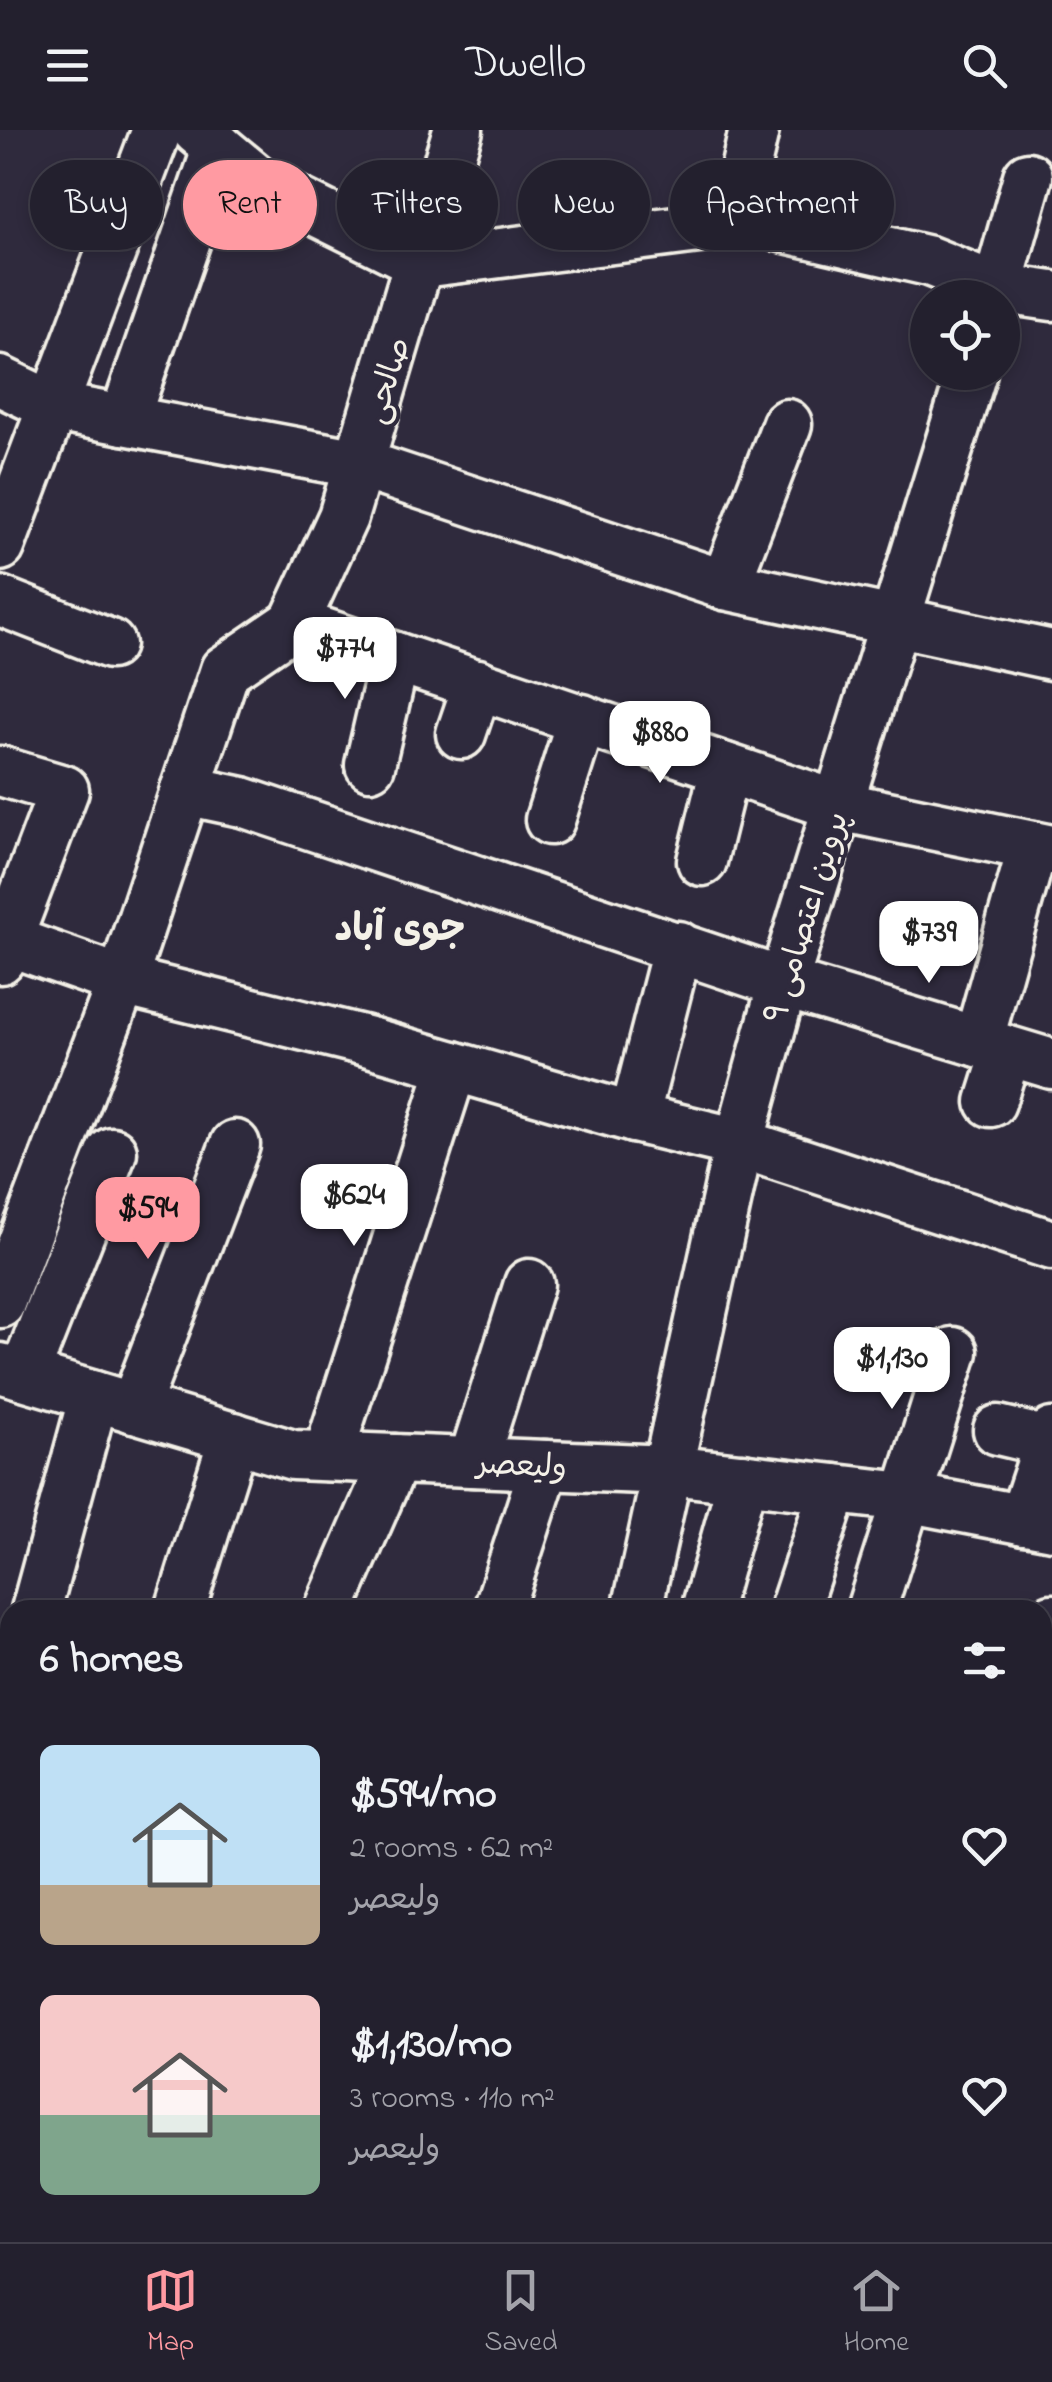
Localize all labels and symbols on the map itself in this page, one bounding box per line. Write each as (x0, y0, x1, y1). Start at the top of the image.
street label: صالحی (354, 332, 425, 430)
pin: $774 (286, 617, 404, 702)
pin: $880 (601, 701, 719, 786)
street label: پروین اعتصامی ۹ (754, 806, 863, 1030)
pin: $739 (870, 901, 988, 986)
district label: جوی آباد (335, 903, 465, 959)
pin: $624 (295, 1164, 413, 1249)
pin: $594 (89, 1177, 207, 1262)
pin: $1,130 (811, 1327, 973, 1412)
street label: ولیعصر (473, 1442, 568, 1493)

